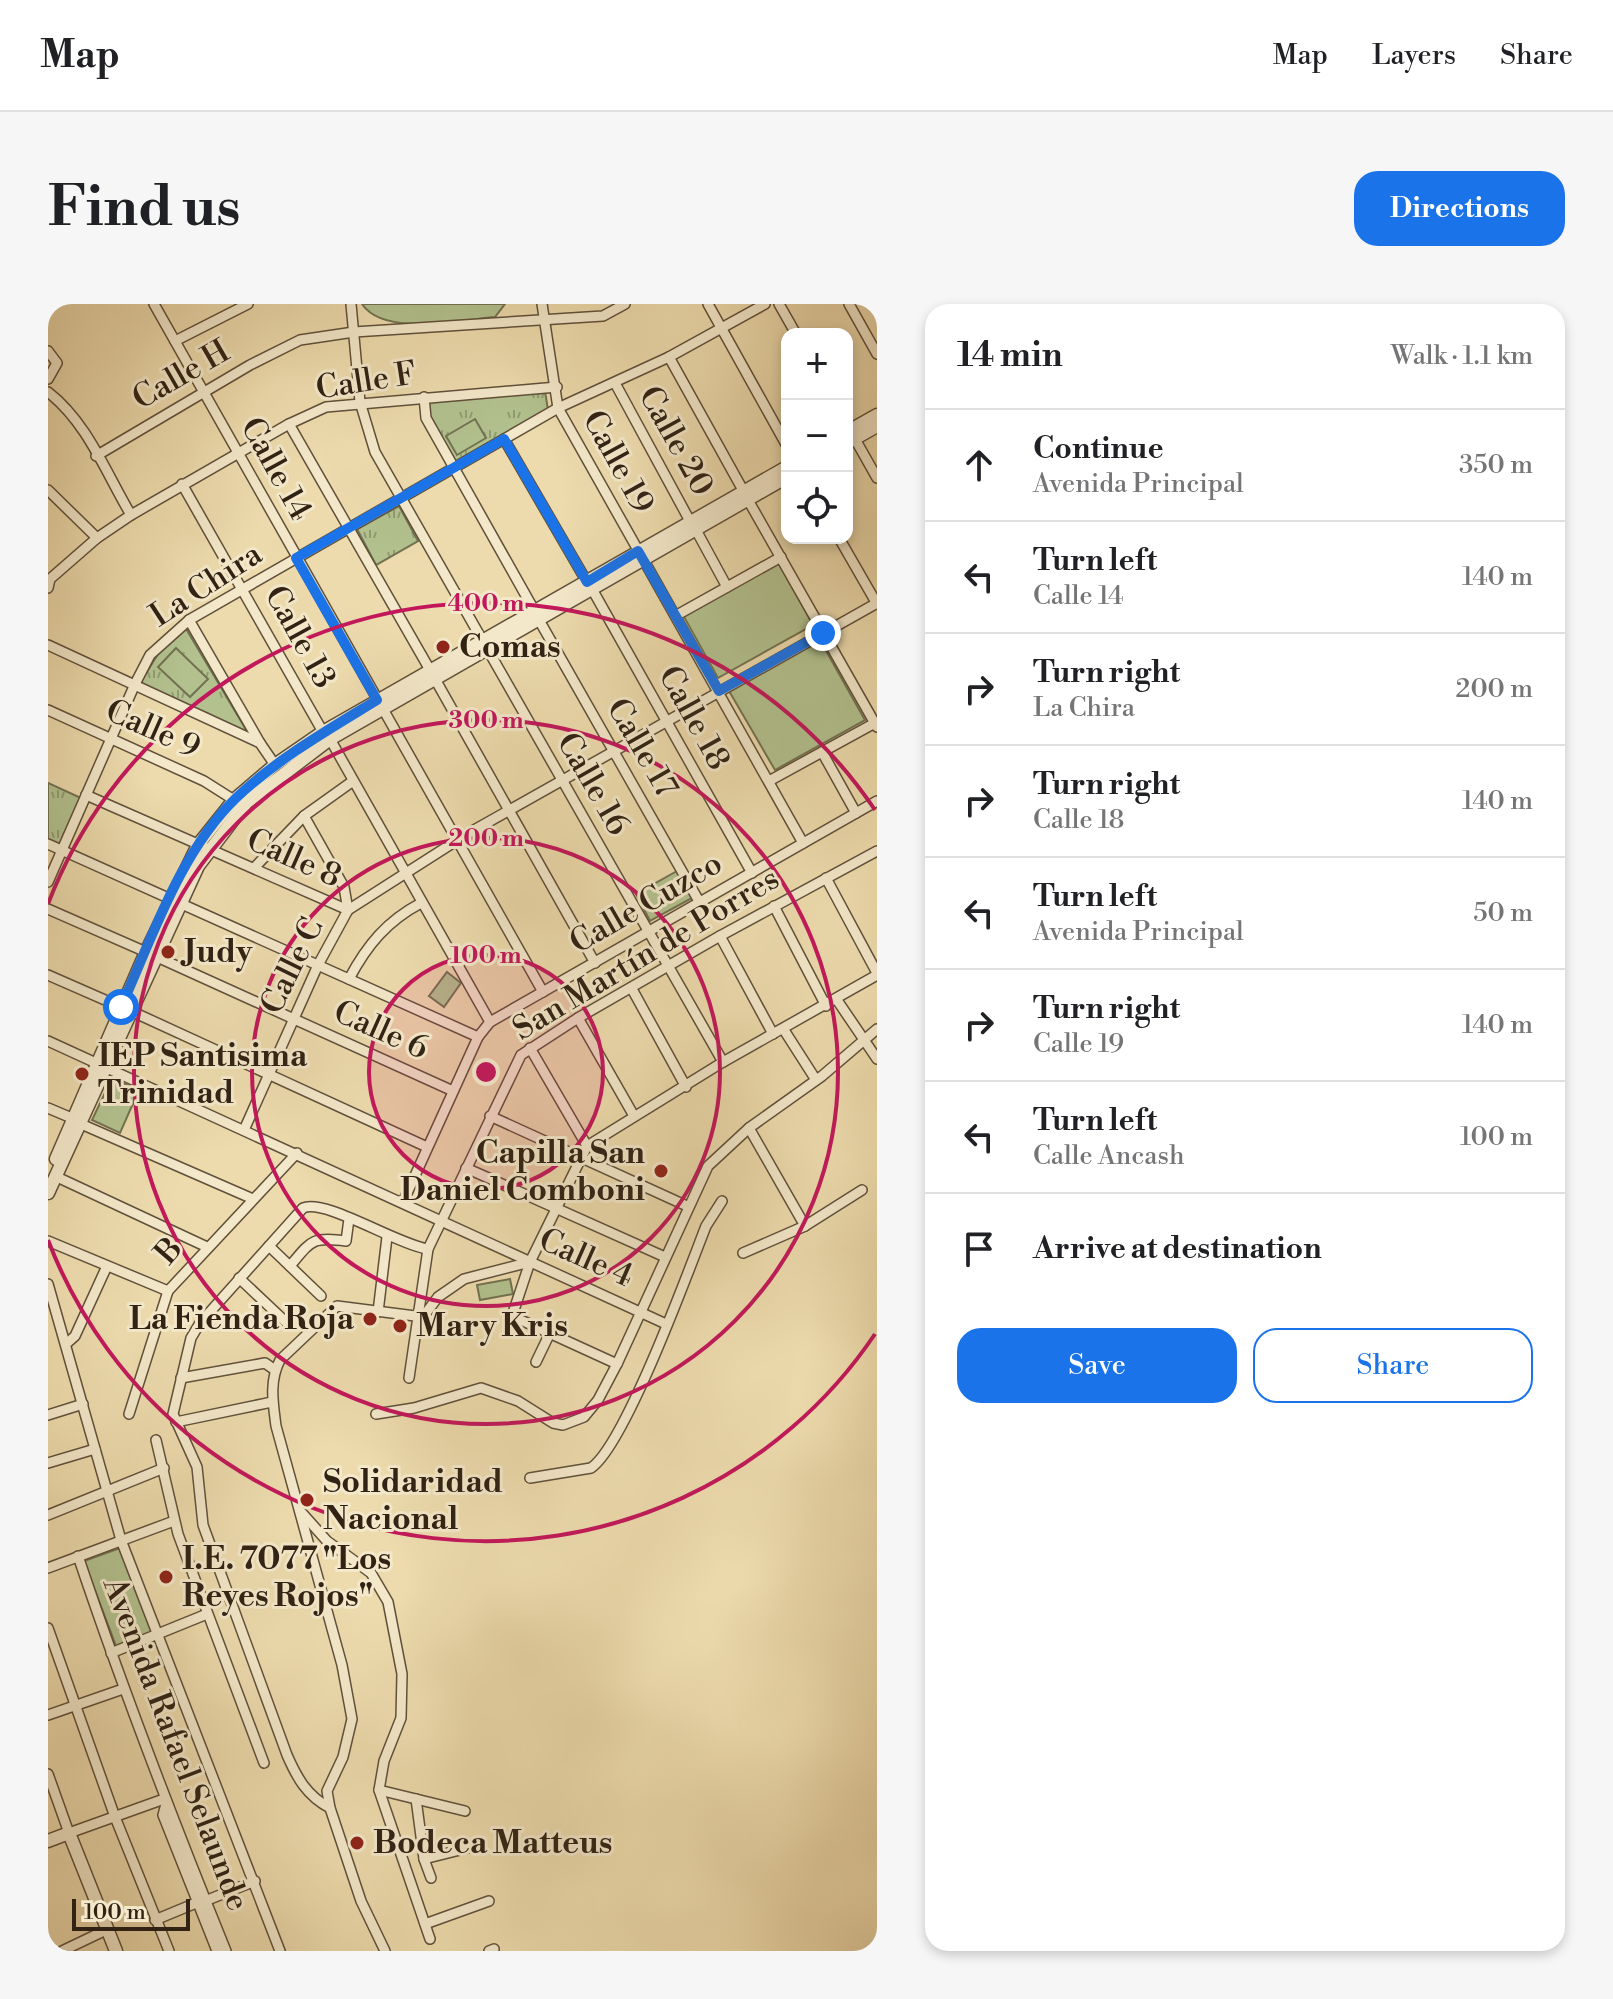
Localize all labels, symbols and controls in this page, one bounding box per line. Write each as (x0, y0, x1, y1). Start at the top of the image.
text: Map (40, 32, 120, 79)
text: Map (1273, 38, 1328, 73)
text: Layers (1372, 38, 1456, 73)
text: Share (1500, 38, 1573, 73)
button: Directions (1354, 171, 1565, 246)
text: Find us (48, 173, 241, 243)
map controls (781, 328, 853, 544)
button: + (781, 328, 853, 400)
street label: Calle H (125, 331, 237, 419)
text: 14 min (957, 335, 1063, 377)
text: Walk · 1.1 km (1391, 340, 1533, 372)
street label: Calle F (313, 353, 419, 409)
street label: Calle 20 (630, 379, 722, 503)
button: − (781, 400, 853, 472)
street label: Calle 19 (573, 403, 663, 521)
street label: Calle 14 (231, 411, 321, 527)
text: Continue (1033, 430, 1164, 468)
icon: ahead (957, 443, 1001, 487)
text: 350 m (1459, 449, 1533, 481)
text: Avenida Principal (1033, 468, 1244, 500)
button: locate (781, 472, 853, 544)
street label: La Chira (142, 534, 270, 636)
text: Turn left (1033, 542, 1157, 580)
icon: left (957, 555, 1001, 599)
text: 140 m (1462, 561, 1533, 593)
street label: Calle 13 (256, 579, 344, 695)
text: Calle 14 (1033, 580, 1124, 612)
text: 400 m (448, 589, 524, 619)
route end (805, 615, 841, 651)
place label: Comas (459, 627, 561, 667)
marker: Comas (434, 638, 452, 656)
text: Turn right (1033, 654, 1180, 692)
street label: Calle 18 (649, 659, 739, 777)
icon: right (957, 667, 1001, 711)
text: 200 m (1456, 673, 1533, 705)
street label: Calle 9 (100, 691, 206, 767)
street label: Calle 17 (598, 691, 686, 805)
text: La Chira (1033, 692, 1135, 724)
text: 300 m (448, 706, 524, 736)
street label: Calle 16 (548, 726, 638, 842)
text: Turn right (1033, 766, 1180, 804)
icon: right (957, 779, 1001, 823)
text: 140 m (1462, 785, 1533, 817)
text: Calle 18 (1033, 804, 1125, 836)
street label: Calle 8 (240, 819, 348, 897)
text: 200 m (448, 824, 524, 854)
street label: Calle Cuzco (563, 843, 729, 963)
street label: San Martín de Porres (505, 859, 787, 1049)
text: Turn left (1033, 878, 1157, 916)
icon: left (957, 891, 1001, 935)
text: 50 m (1473, 897, 1533, 929)
street label: Calle C (252, 911, 332, 1021)
text: Avenida Principal (1033, 916, 1244, 948)
place label: Judy (180, 932, 253, 972)
text: 100 m (450, 941, 522, 971)
marker: Judy (159, 943, 177, 961)
route start (103, 989, 139, 1025)
text: Turn right (1033, 990, 1180, 1028)
street label: Calle 6 (328, 992, 434, 1068)
icon: right (957, 1003, 1001, 1047)
text: 140 m (1462, 1009, 1533, 1041)
text: Calle 19 (1033, 1028, 1124, 1060)
place label: IEP Santisima Trinidad (98, 1036, 308, 1113)
centre of rings (472, 1058, 500, 1086)
marker: IEP Santisima Trinidad (73, 1065, 91, 1083)
text: Turn left (1033, 1102, 1157, 1140)
icon: left (957, 1115, 1001, 1159)
text: 100 m (1460, 1121, 1533, 1153)
place label: Capilla San Daniel Comboni (400, 1133, 645, 1210)
text: Calle Ancash (1033, 1140, 1184, 1172)
marker: Capilla San Daniel Comboni (652, 1162, 670, 1180)
street label: Calle 4 (533, 1220, 639, 1296)
icon: arrive (957, 1227, 1001, 1271)
street label: B (146, 1229, 191, 1273)
text: Arrive at destination (1033, 1230, 1322, 1268)
place label: La Fienda Roja (129, 1299, 355, 1339)
place label: Mary Kris (416, 1306, 568, 1346)
marker: La Fienda Roja (361, 1310, 379, 1328)
marker: Mary Kris (391, 1317, 409, 1335)
button: Save (957, 1328, 1237, 1403)
button: Share (1253, 1328, 1533, 1403)
place label: Solidaridad Nacional (323, 1462, 503, 1539)
marker: Solidaridad Nacional (298, 1491, 316, 1509)
place label: I.E. 7077 "Los Reyes Rojos" (182, 1539, 391, 1616)
marker: I.E. 7077 "Los Reyes Rojos" (157, 1568, 175, 1586)
street label: Avenida Rafael Selaunde (94, 1571, 258, 1916)
place label: Bodeca Matteus (373, 1823, 613, 1863)
marker: Bodeca Matteus (348, 1834, 366, 1852)
scale bar (72, 1895, 190, 1931)
text: 100 m (84, 1899, 146, 1926)

